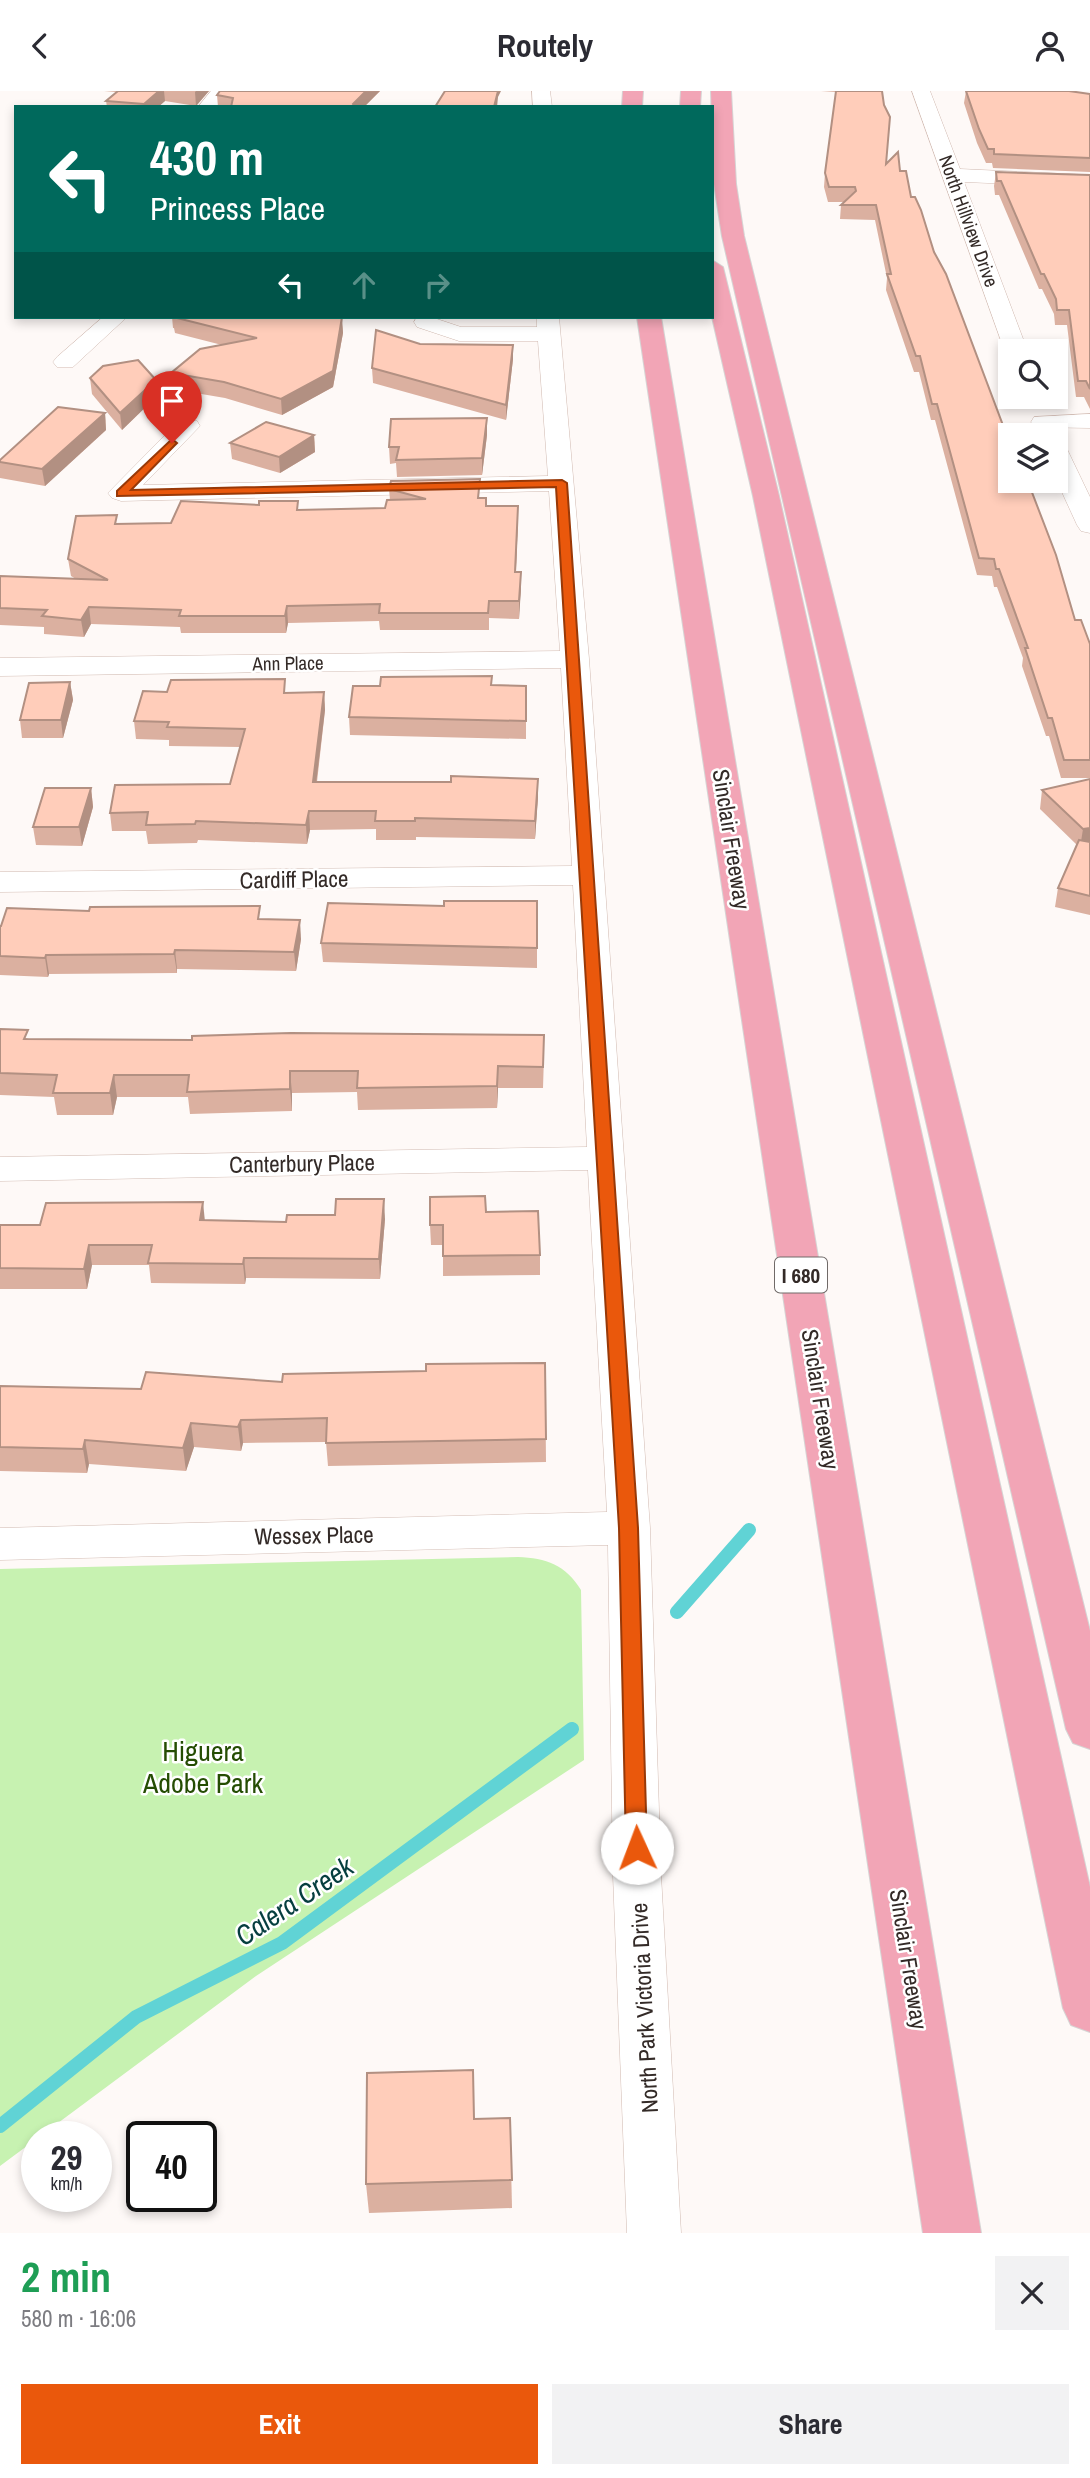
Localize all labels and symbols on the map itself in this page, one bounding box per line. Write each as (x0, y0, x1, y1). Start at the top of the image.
street label: North Hillview Drive (933, 151, 1005, 291)
pin (142, 371, 202, 443)
street label: Ann Place (251, 649, 324, 677)
street label: Sinclair Freeway (706, 767, 758, 912)
street label: Cardiff Place (239, 863, 349, 895)
street label: Canterbury Place (229, 1146, 375, 1180)
road number: I 680 (775, 1257, 827, 1293)
street label: Sinclair Freeway (795, 1327, 847, 1472)
street label: Wessex Place (254, 1518, 374, 1552)
park label: Higuera Adobe Park (142, 1732, 264, 1802)
position arrow (600, 1811, 674, 1885)
water label: Calera Creek (227, 1847, 362, 1955)
street label: Sinclair Freeway (883, 1887, 935, 2032)
street label: North Park Victoria Drive (623, 1902, 665, 2114)
speed limit sign: 40 (126, 2121, 217, 2212)

